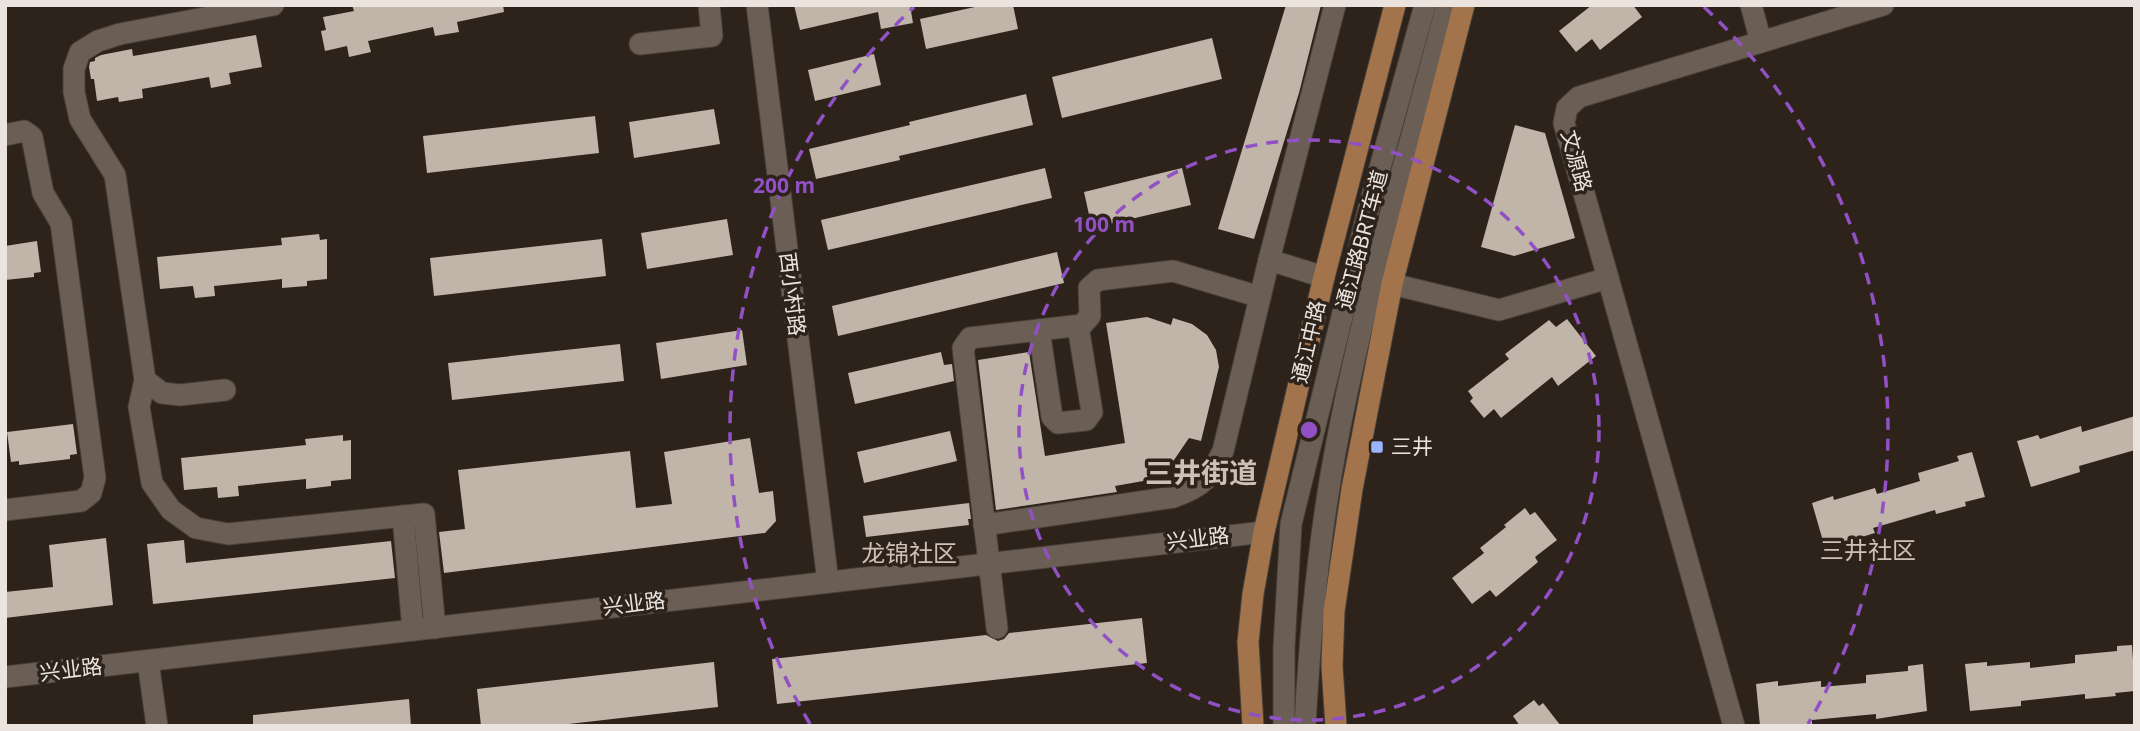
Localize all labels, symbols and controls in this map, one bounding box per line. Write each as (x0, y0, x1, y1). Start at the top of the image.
street label: 文源路 (1555, 127, 1599, 195)
street label: 通江路BRT车道 (1329, 167, 1393, 313)
text: 200 m (753, 171, 815, 199)
text: 100 m (1073, 210, 1135, 238)
street label: 西小村路 (774, 250, 812, 337)
street label: 通江中路 (1285, 298, 1331, 386)
centre of rings (1297, 418, 1321, 442)
place label: 三井 (1391, 432, 1433, 460)
marker: 三井 (1369, 439, 1385, 455)
district label: 三井街道 (1145, 453, 1257, 491)
street label: 兴业路 (1165, 520, 1231, 556)
district label: 三井社区 (1820, 533, 1916, 566)
district label: 龙锦社区 (861, 536, 957, 569)
street label: 兴业路 (601, 585, 667, 621)
street label: 兴业路 (38, 651, 104, 687)

